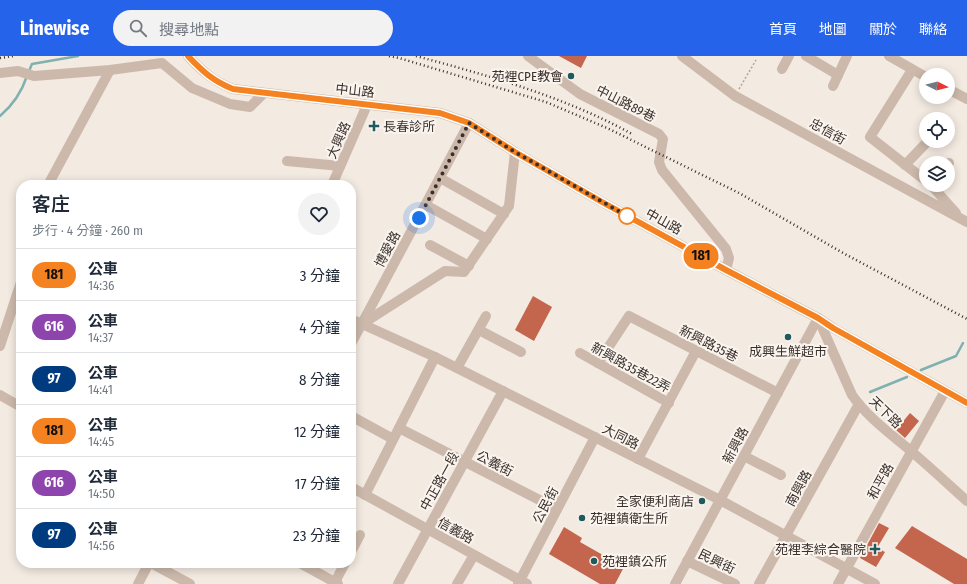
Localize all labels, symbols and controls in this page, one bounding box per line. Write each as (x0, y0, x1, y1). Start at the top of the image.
search box (113, 10, 393, 46)
text: Linewise (20, 17, 89, 40)
icon: search (127, 17, 149, 39)
text: 搜尋地點 (159, 21, 219, 39)
text: 首頁 (769, 21, 797, 38)
text: 地圖 (819, 21, 847, 38)
text: 關於 (869, 21, 897, 38)
text: 聯絡 (919, 21, 947, 38)
north arrow (919, 68, 955, 104)
map controls (919, 68, 955, 192)
place label: 苑裡CPE教會 (491, 69, 563, 84)
marker: 苑裡CPE教會 (566, 71, 576, 81)
street label: 中山路 (335, 81, 375, 100)
street label: 中山路89巷 (594, 82, 658, 125)
button: locate (919, 112, 955, 148)
street label: 忠信街 (807, 115, 848, 147)
street label: 大興路 (324, 119, 353, 161)
place label: 長春診所 (383, 119, 435, 134)
marker: 長春診所 (368, 120, 380, 132)
button: layers (919, 156, 955, 192)
text: 客庄 (32, 193, 70, 216)
button: heart (298, 193, 340, 235)
street label: 中山路 (643, 205, 684, 237)
unlabelled marker (618, 207, 636, 225)
your location (409, 208, 429, 228)
text: 步行 · 4 分鐘 · 260 m (32, 223, 143, 238)
street label: 博愛路 (372, 228, 403, 270)
line badge: 181 (678, 243, 724, 269)
text: 181 (692, 247, 710, 264)
text: 公車 (88, 260, 118, 278)
text: 181 (45, 266, 63, 283)
text: 3 分鐘 (300, 267, 340, 285)
text: 14:36 (88, 278, 115, 293)
text: 公車 (88, 312, 118, 330)
text: 616 (44, 318, 64, 335)
text: 4 分鐘 (299, 319, 340, 337)
street label: 新興路35巷 (677, 322, 741, 365)
text: 14:37 (88, 330, 113, 345)
marker: 成興生鮮超市 (783, 332, 793, 342)
street label: 新興路35巷22弄 (589, 339, 673, 395)
place label: 成興生鮮超市 (749, 344, 827, 359)
text: 公車 (88, 364, 118, 382)
text: 97 (47, 370, 61, 387)
text: 8 分鐘 (299, 371, 340, 389)
text: 14:41 (88, 382, 113, 397)
street label: 天下路 (866, 393, 905, 431)
text: 公車 (88, 416, 118, 434)
street label: 大同路 (600, 421, 642, 452)
text: 181 (45, 422, 63, 439)
text: 12 分鐘 (294, 423, 340, 441)
street label: 新興路 (720, 424, 751, 466)
text: 14:45 (88, 434, 114, 449)
street label: 公義街 (474, 448, 516, 479)
street label: 中正路一段 (417, 449, 462, 513)
street label: 和平路 (864, 461, 896, 502)
text: 公車 (88, 468, 118, 486)
street label: 南興路 (782, 468, 814, 509)
text: 616 (44, 474, 64, 491)
text: 17 分鐘 (295, 475, 340, 493)
street label: 公民街 (530, 484, 561, 526)
text: 14:50 (88, 486, 115, 501)
place label: 全家便利商店 (616, 494, 694, 509)
marker: 全家便利商店 (697, 496, 707, 506)
place label: 苑裡鎮衛生所 (590, 511, 668, 526)
marker: 苑裡鎮衛生所 (577, 513, 587, 523)
street label: 信義路 (435, 514, 476, 546)
text: 公車 (88, 520, 118, 538)
text: 97 (47, 526, 61, 543)
text: 23 分鐘 (293, 527, 340, 545)
text: 14:56 (88, 538, 115, 553)
place label: 苑裡李綜合醫院 (775, 542, 866, 557)
marker: 苑裡李綜合醫院 (869, 543, 881, 555)
street label: 民興街 (696, 546, 738, 577)
place label: 苑裡鎮公所 (602, 554, 667, 569)
marker: 苑裡鎮公所 (589, 556, 599, 566)

